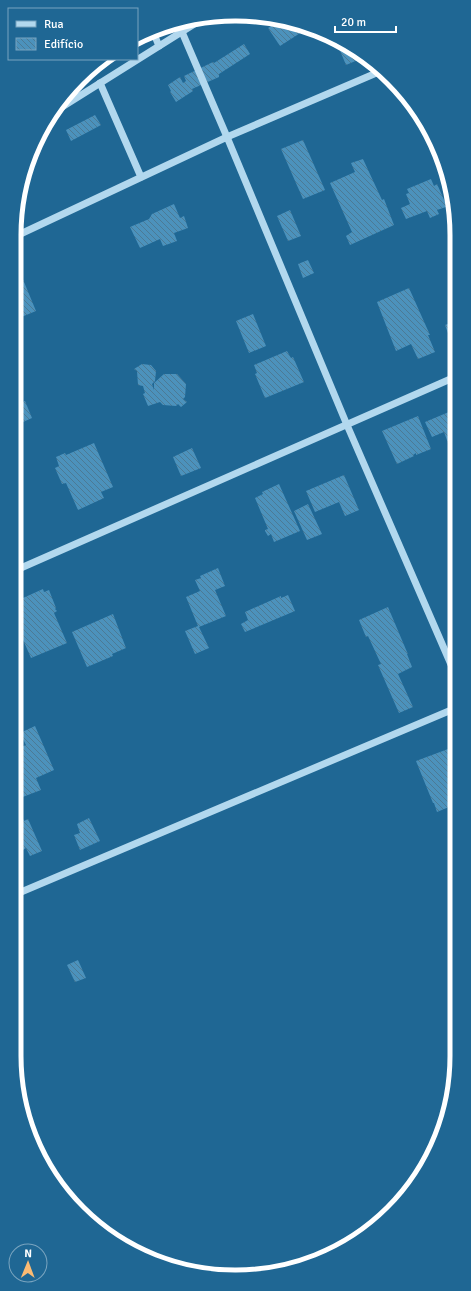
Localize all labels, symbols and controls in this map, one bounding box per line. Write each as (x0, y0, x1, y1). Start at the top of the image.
legend (8, 8, 138, 60)
scale bar (335, 8, 396, 34)
text: 20 m (341, 15, 366, 30)
text: Rua (44, 17, 64, 32)
text: Edifício (44, 37, 83, 52)
north arrow (8, 1243, 48, 1283)
text: N (24, 1247, 32, 1260)

